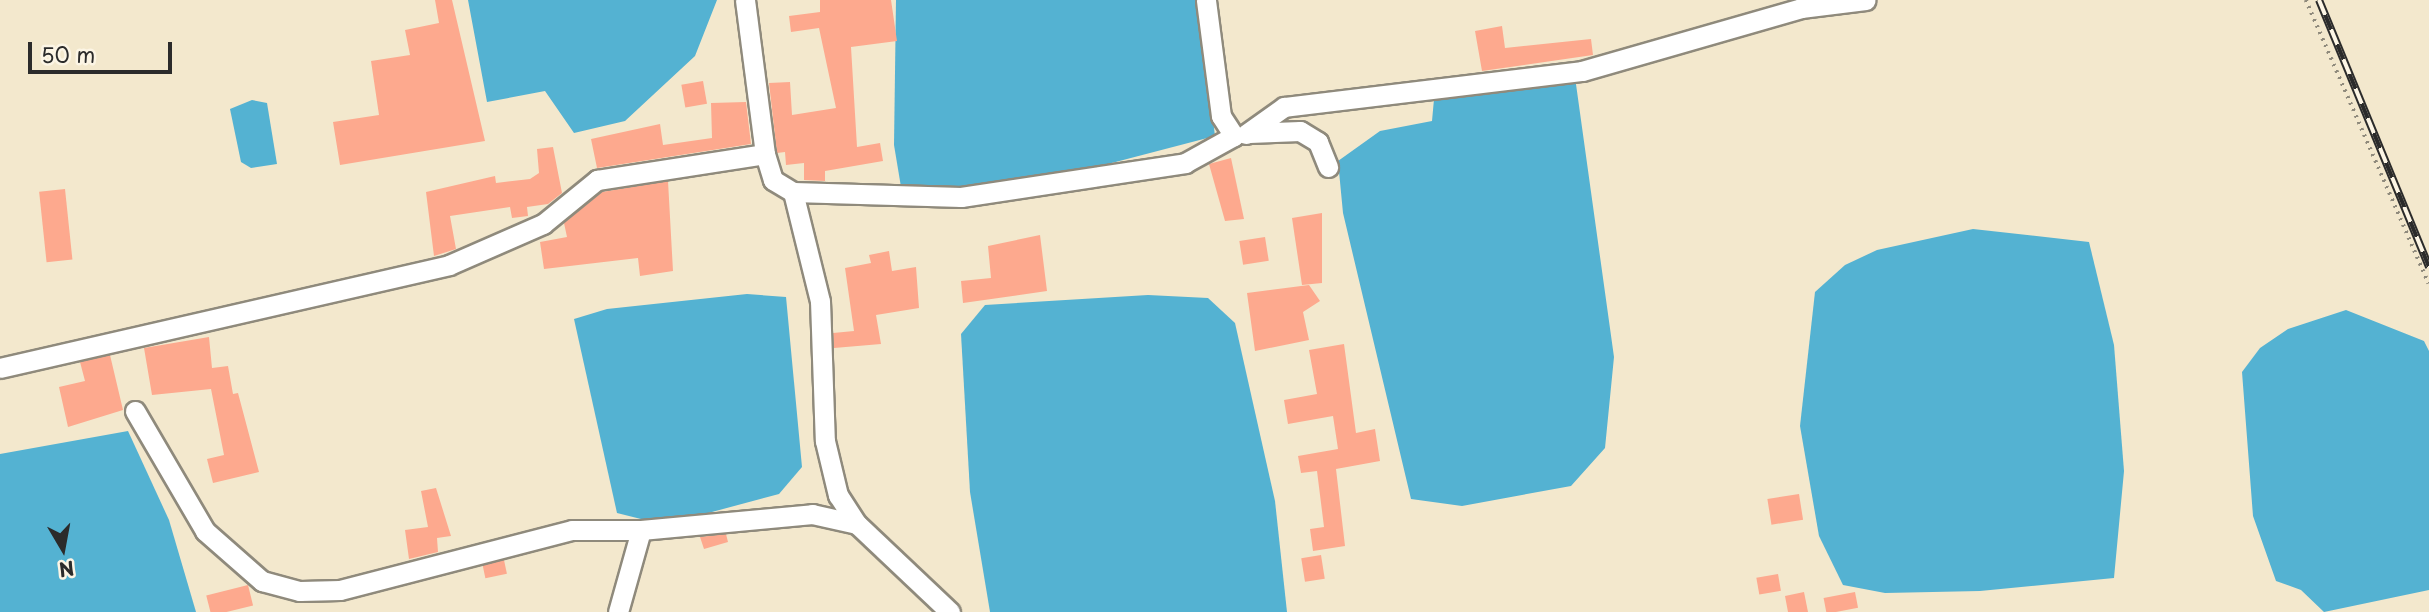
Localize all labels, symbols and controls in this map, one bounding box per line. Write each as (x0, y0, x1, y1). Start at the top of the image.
scale bar (32, 28, 175, 72)
text: 50 m (41, 38, 95, 70)
north arrow (28, 514, 98, 584)
text: N (57, 555, 76, 585)

